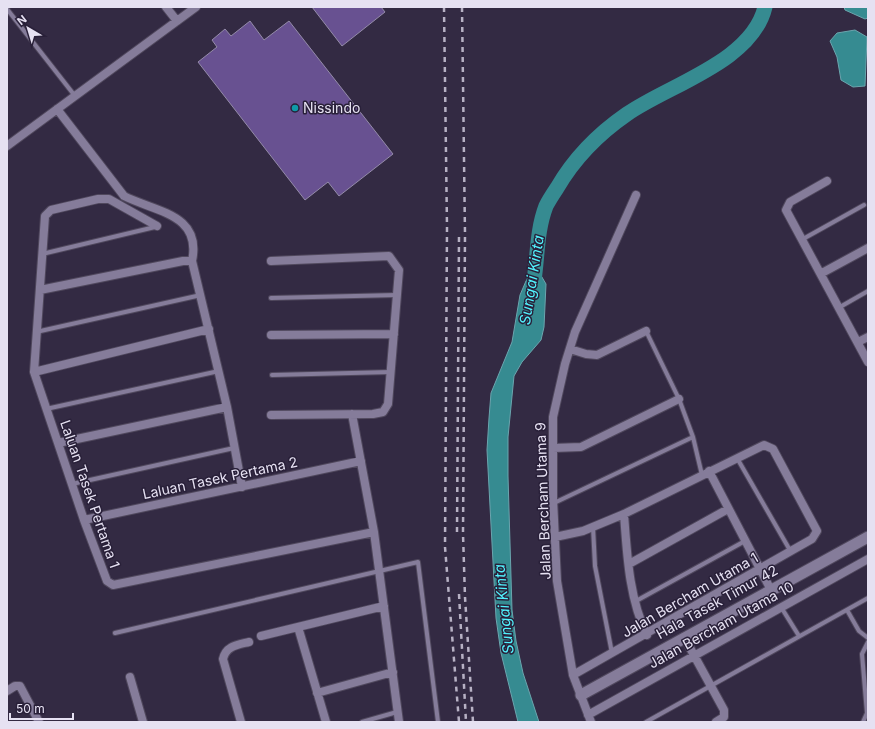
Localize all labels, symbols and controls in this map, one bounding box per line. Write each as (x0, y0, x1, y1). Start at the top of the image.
north arrow (8, 8, 48, 48)
text: N (14, 12, 29, 28)
place label: Nissindo (303, 99, 360, 116)
marker: Nissindo (290, 103, 300, 113)
water label: Sungai Kinta (515, 234, 548, 326)
street label: Laluan Tasek Pertama 1 (57, 418, 124, 570)
street label: Jalan Bercham Utama 9 (531, 422, 554, 580)
street label: Laluan Tasek Pertama 2 (141, 453, 299, 502)
street label: Jalan Bercham Utama 1 (619, 549, 761, 641)
street label: Hala Tasek Timur 42 (653, 561, 780, 642)
water label: Sungai Kinta (489, 563, 518, 655)
street label: Jalan Bercham Utama 10 (645, 577, 796, 672)
scale bar (10, 695, 73, 721)
text: 50 m (16, 701, 45, 716)

